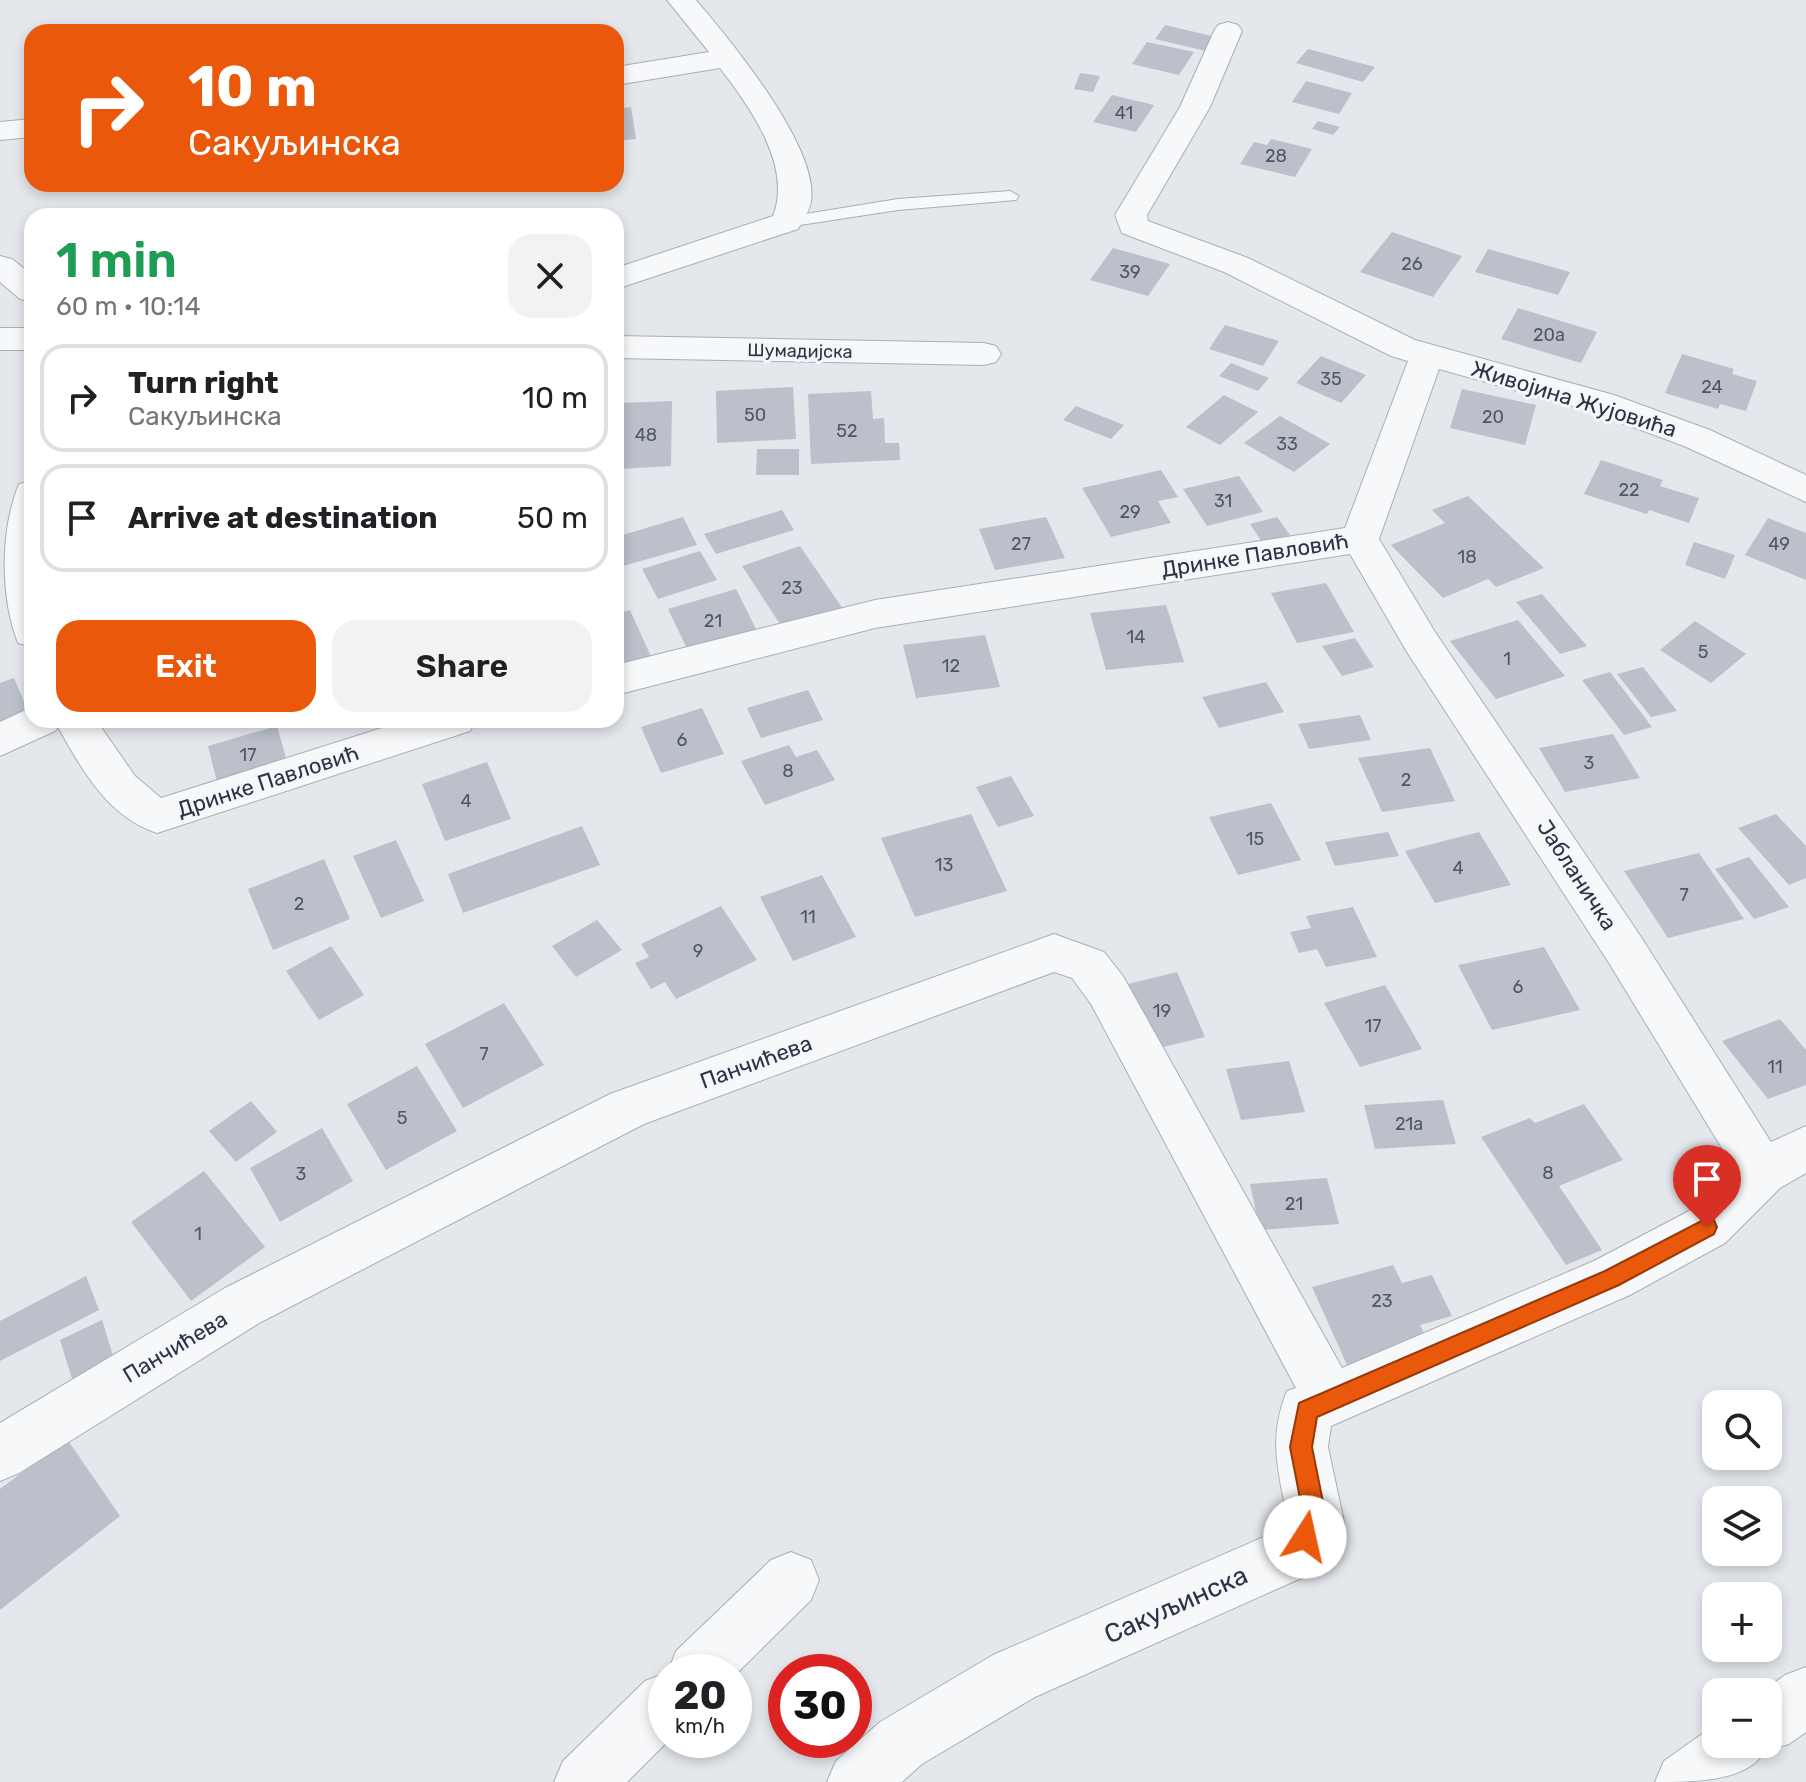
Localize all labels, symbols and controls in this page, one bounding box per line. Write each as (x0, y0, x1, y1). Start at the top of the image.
text: 10 m (188, 54, 317, 120)
icon: right (56, 56, 160, 160)
house number: 41 (1115, 102, 1133, 124)
text: Сакуљинска (188, 121, 401, 164)
house number: 28 (1265, 145, 1287, 167)
text: 1 min (56, 232, 177, 289)
button: close (508, 234, 592, 318)
house number: 26 (1401, 253, 1423, 275)
house number: 39 (1119, 261, 1141, 283)
text: 60 m · 10:14 (56, 291, 201, 322)
house number: 20a (1533, 324, 1565, 346)
street label: Шумадијска (747, 339, 853, 363)
street label: Живојина Жујовића (1468, 355, 1680, 443)
text: Turn right (128, 365, 279, 401)
house number: 35 (1320, 368, 1342, 390)
icon: right (60, 376, 104, 420)
house number: 24 (1701, 376, 1723, 398)
text: 10 m (522, 380, 588, 416)
text: Сакуљинска (128, 401, 282, 432)
house number: 50 (744, 404, 766, 426)
house number: 20 (1482, 406, 1504, 428)
house number: 52 (836, 420, 858, 442)
house number: 48 (635, 424, 657, 446)
house number: 33 (1276, 433, 1298, 455)
house number: 22 (1618, 479, 1640, 501)
house number: 31 (1214, 490, 1232, 512)
icon: arrive (60, 496, 104, 540)
text: Arrive at destination (128, 500, 438, 536)
text: 50 m (517, 500, 588, 536)
house number: 29 (1119, 501, 1141, 523)
street label: Дринке Павловић (1159, 527, 1351, 583)
house number: 27 (1011, 533, 1031, 555)
house number: 49 (1768, 533, 1790, 555)
house number: 18 (1457, 546, 1477, 568)
house number: 23 (781, 577, 803, 599)
house number: 21 (704, 610, 722, 632)
button: Exit (56, 620, 316, 712)
button: Share (332, 620, 592, 712)
house number: 14 (1127, 626, 1145, 648)
house number: 5 (1698, 641, 1708, 663)
house number: 1 (1503, 648, 1511, 670)
house number: 12 (942, 655, 960, 677)
house number: 6 (677, 729, 688, 751)
street label: Дринке Павловић (174, 739, 362, 823)
house number: 17 (240, 744, 256, 766)
house number: 3 (1584, 752, 1594, 774)
house number: 8 (782, 760, 794, 782)
house number: 2 (1401, 769, 1411, 791)
house number: 4 (460, 790, 472, 812)
street label: Јабланичка (1531, 815, 1623, 935)
house number: 15 (1246, 828, 1264, 850)
house number: 13 (935, 854, 953, 876)
house number: 4 (1452, 857, 1464, 879)
house number: 7 (1679, 884, 1689, 906)
house number: 2 (294, 893, 304, 915)
house number: 11 (800, 906, 816, 928)
house number: 9 (693, 940, 703, 962)
house number: 6 (1513, 976, 1524, 998)
house number: 19 (1153, 1000, 1171, 1022)
house number: 17 (1365, 1015, 1381, 1037)
street label: Панчићева (696, 1029, 816, 1095)
house number: 7 (479, 1043, 489, 1065)
house number: 11 (1767, 1056, 1783, 1078)
house number: 5 (397, 1107, 407, 1129)
house number: 21a (1395, 1113, 1423, 1135)
pin (1673, 1145, 1741, 1227)
icon: arrive (1685, 1157, 1729, 1201)
house number: 8 (1542, 1162, 1554, 1184)
house number: 3 (296, 1163, 306, 1185)
house number: 21 (1285, 1193, 1303, 1215)
house number: 1 (194, 1223, 202, 1245)
house number: 23 (1371, 1290, 1393, 1312)
street label: Панчићева (118, 1305, 232, 1389)
map controls (1702, 1390, 1782, 1758)
button: search (1702, 1390, 1782, 1470)
button: layers (1702, 1486, 1782, 1566)
position arrow (1263, 1495, 1347, 1579)
street label: Сакуљинска (1100, 1560, 1252, 1650)
button: + (1702, 1582, 1782, 1662)
speed limit sign: 30 (768, 1654, 872, 1758)
text: 20 (673, 1672, 727, 1719)
button: − (1702, 1678, 1782, 1758)
text: km/h (675, 1714, 725, 1738)

